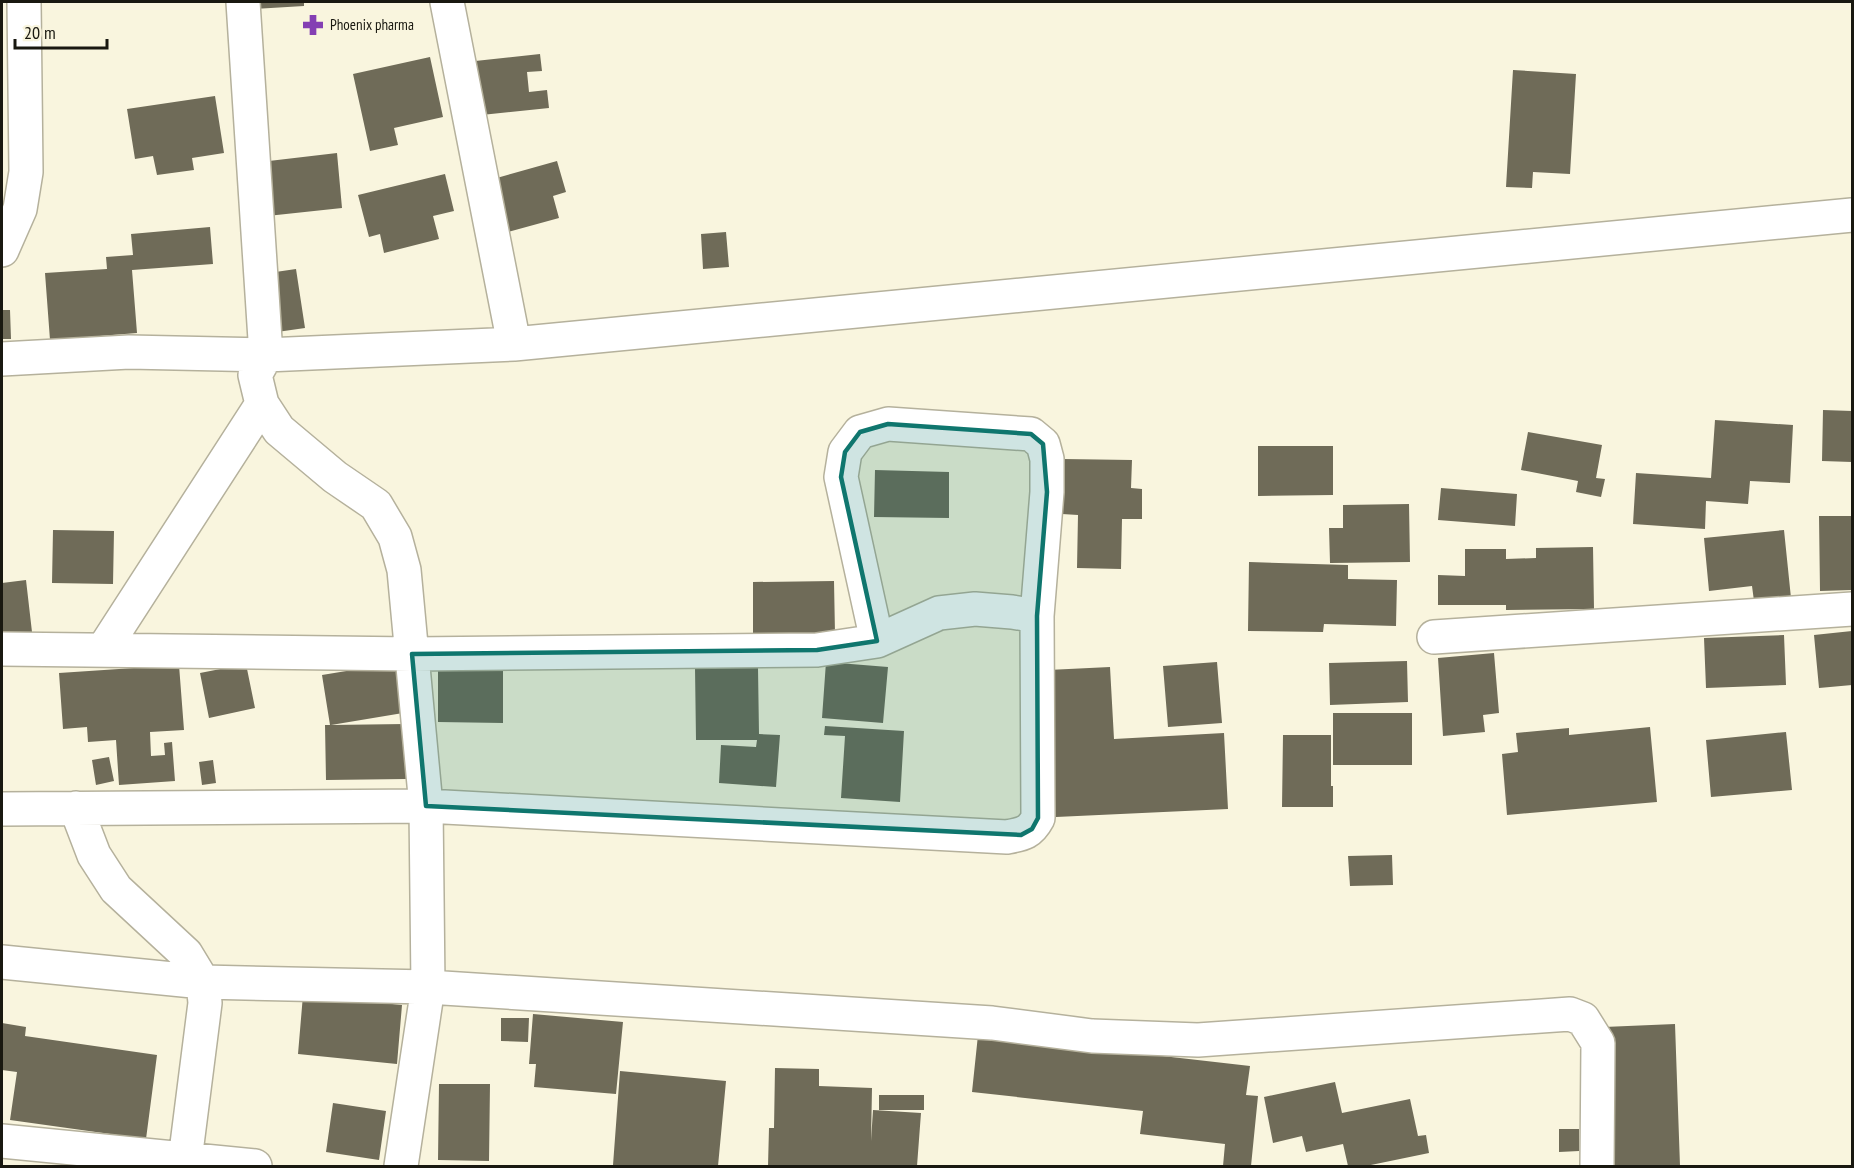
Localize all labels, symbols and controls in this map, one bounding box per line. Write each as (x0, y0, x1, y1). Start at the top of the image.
scale bar (15, 12, 106, 50)
pharmacy icon: Phoenix pharma (301, 13, 325, 37)
place label: Phoenix pharma (330, 15, 414, 34)
text: 20 m (24, 21, 56, 44)

